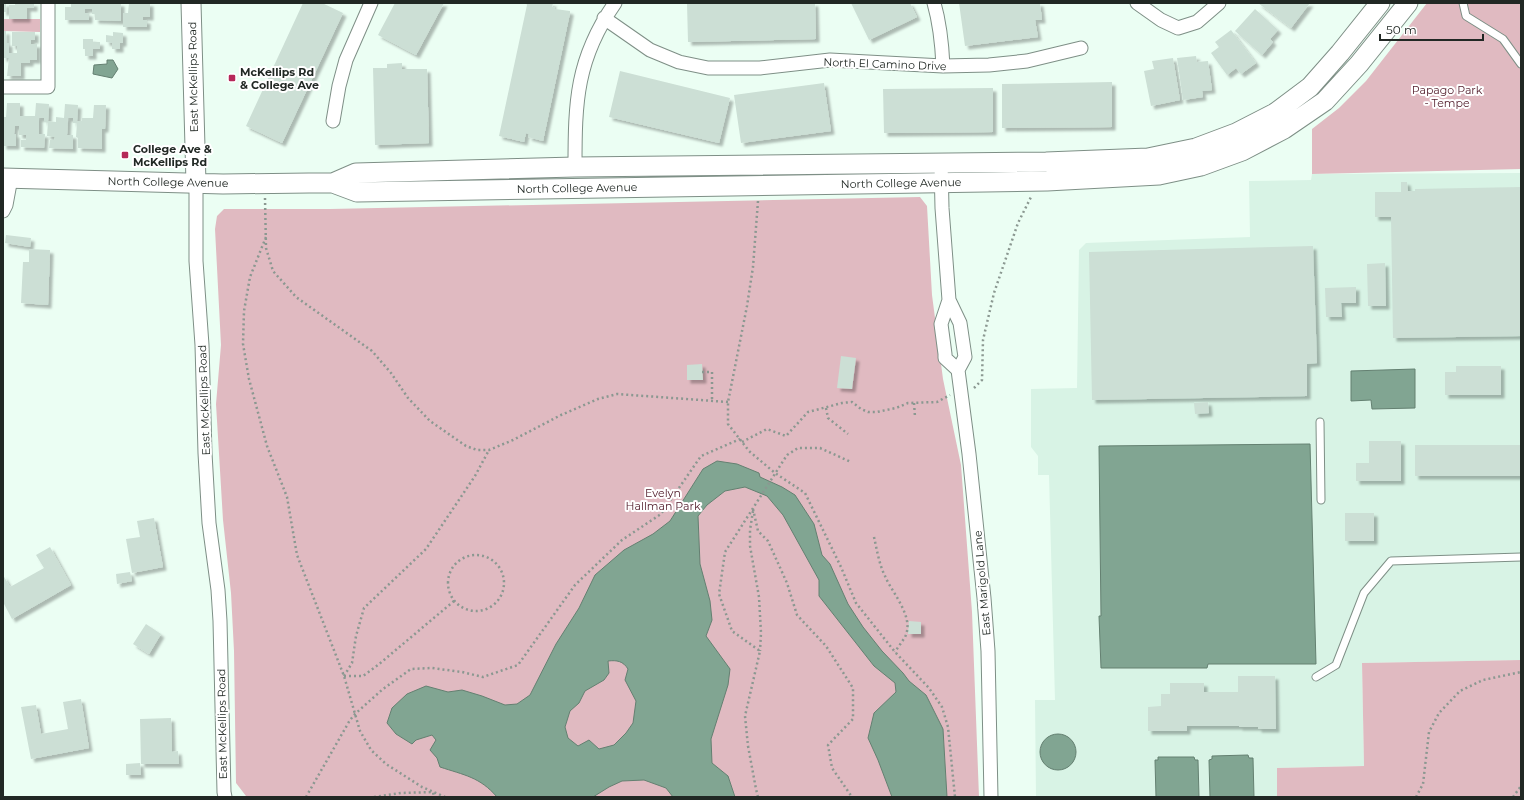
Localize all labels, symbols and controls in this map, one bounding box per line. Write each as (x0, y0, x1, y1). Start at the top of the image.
scale bar (1380, 16, 1483, 42)
street label: East McKellips Road (185, 22, 201, 132)
text: 50 m (1386, 22, 1417, 37)
street label: North El Camino Drive (823, 55, 947, 73)
place label: McKellips Rd & College Ave (240, 65, 319, 92)
marker: McKellips Rd & College Ave (227, 73, 237, 83)
park label: Papago Park - Tempe (1412, 83, 1483, 110)
place label: College Ave & McKellips Rd (133, 142, 212, 169)
marker: College Ave & McKellips Rd (120, 150, 130, 160)
street label: North College Avenue (107, 174, 229, 190)
street label: North College Avenue (840, 175, 962, 191)
street label: North College Avenue (516, 180, 638, 196)
street label: East McKellips Road (195, 344, 213, 456)
park label: Evelyn Hallman Park (626, 486, 701, 513)
street label: East Marigold Lane (970, 529, 994, 636)
street label: East McKellips Road (214, 669, 230, 779)

